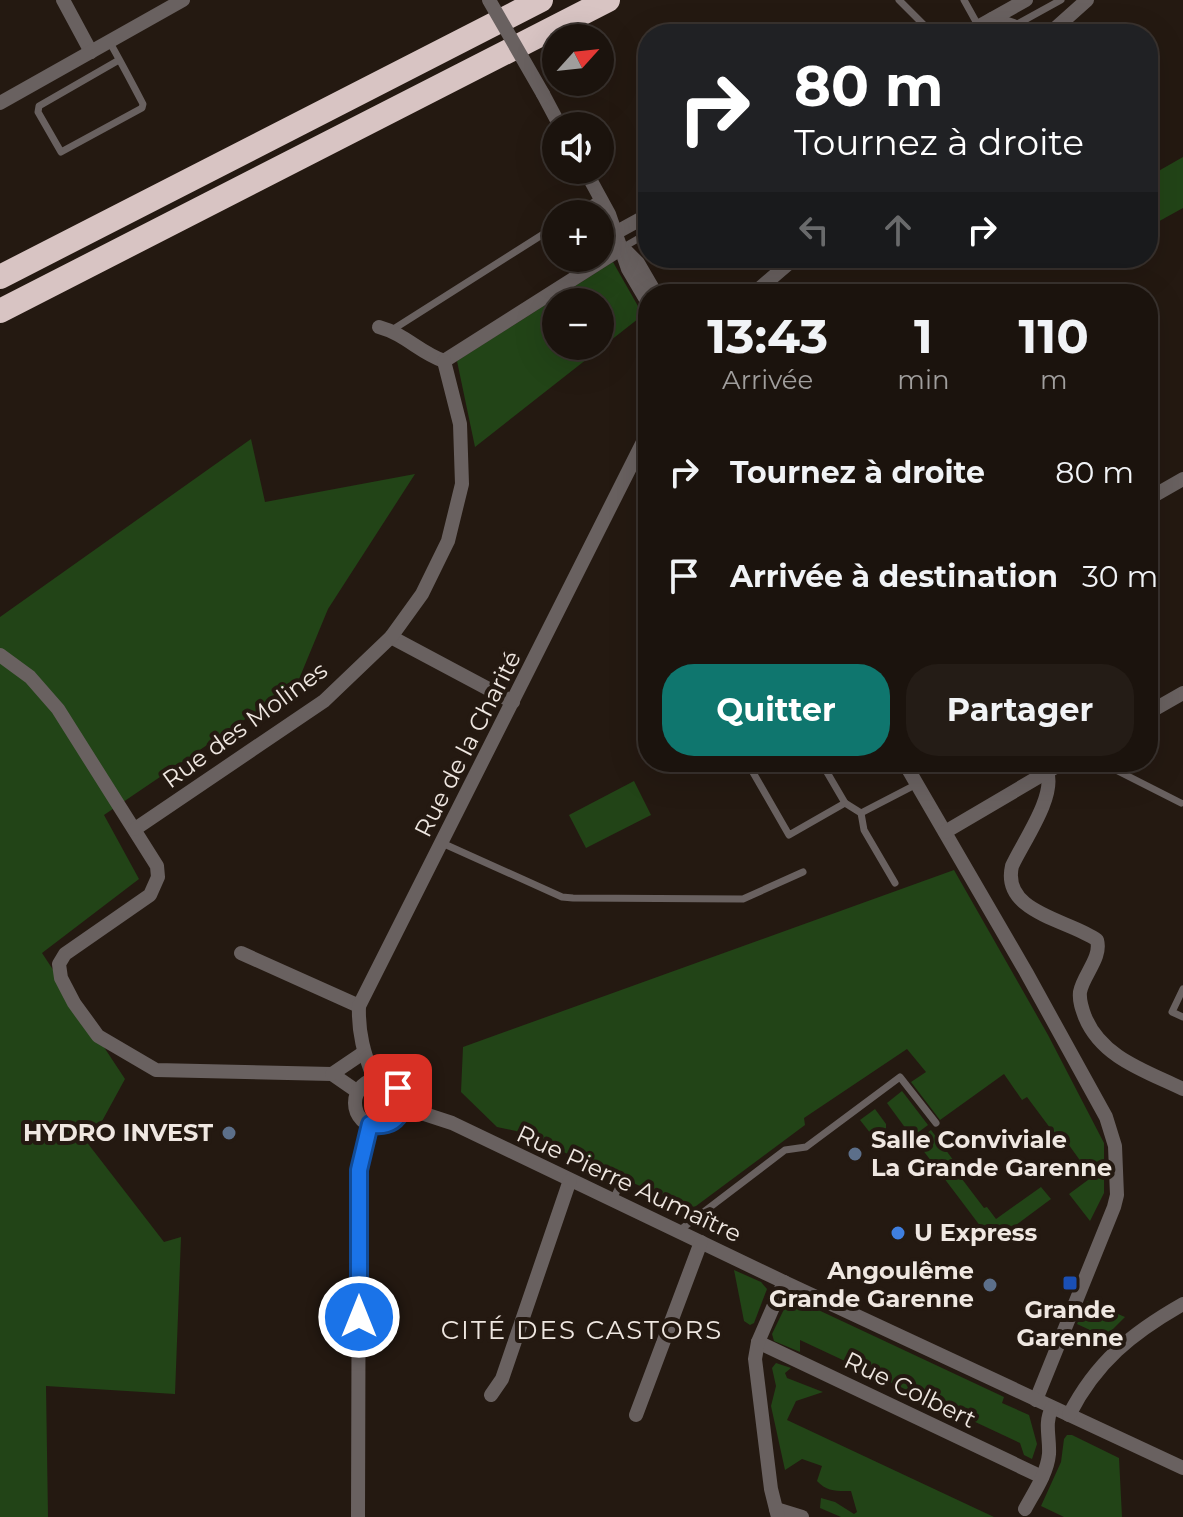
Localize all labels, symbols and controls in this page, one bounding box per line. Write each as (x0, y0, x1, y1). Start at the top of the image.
north arrow (542, 24, 614, 96)
map controls (542, 24, 614, 360)
text: 80 m (794, 52, 944, 120)
icon: right (662, 56, 766, 160)
button: sound (542, 112, 614, 184)
text: Tournez à droite (794, 120, 1084, 164)
button: + (542, 200, 614, 272)
icon: left (792, 208, 836, 252)
icon: ahead (876, 208, 920, 252)
icon: right (960, 208, 1004, 252)
button: − (542, 288, 614, 360)
text: 13:43 (707, 307, 828, 365)
text: 1 (914, 307, 933, 365)
text: 110 (1019, 307, 1089, 365)
text: Arrivée (722, 364, 813, 396)
text: min (897, 364, 949, 396)
text: m (1040, 364, 1068, 396)
icon: right (662, 450, 706, 494)
text: Tournez à droite (730, 454, 985, 491)
text: 80 m (1055, 454, 1134, 491)
icon: arrive (662, 554, 706, 598)
text: Arrivée à destination (730, 558, 1058, 595)
text: 30 m (1082, 558, 1158, 595)
street label: Rue de la Charité (408, 646, 527, 842)
street label: Rue des Molines (157, 655, 333, 794)
button: Quitter (662, 664, 890, 756)
button: Partager (906, 664, 1134, 756)
pin (364, 1054, 432, 1122)
icon: arrive (376, 1066, 420, 1110)
place label: HYDRO INVEST (23, 1118, 213, 1147)
street label: Rue Pierre Aumaître (512, 1119, 746, 1248)
marker: HYDRO INVEST (220, 1124, 238, 1142)
place label: Salle Conviviale La Grande Garenne (871, 1125, 1112, 1182)
marker: Salle Conviviale La Grande Garenne (846, 1145, 864, 1163)
place label: U Express (914, 1218, 1038, 1247)
marker: U Express (889, 1224, 907, 1242)
place label: Angoulême Grande Garenne (769, 1256, 974, 1313)
marker: Grande Garenne (1061, 1274, 1079, 1292)
position arrow (317, 1275, 401, 1359)
marker: Angoulême Grande Garenne (981, 1276, 999, 1294)
place label: Grande Garenne (1016, 1295, 1124, 1352)
district label: CITÉ DES CASTORS (441, 1314, 723, 1346)
street label: Rue Colbert (840, 1345, 981, 1434)

